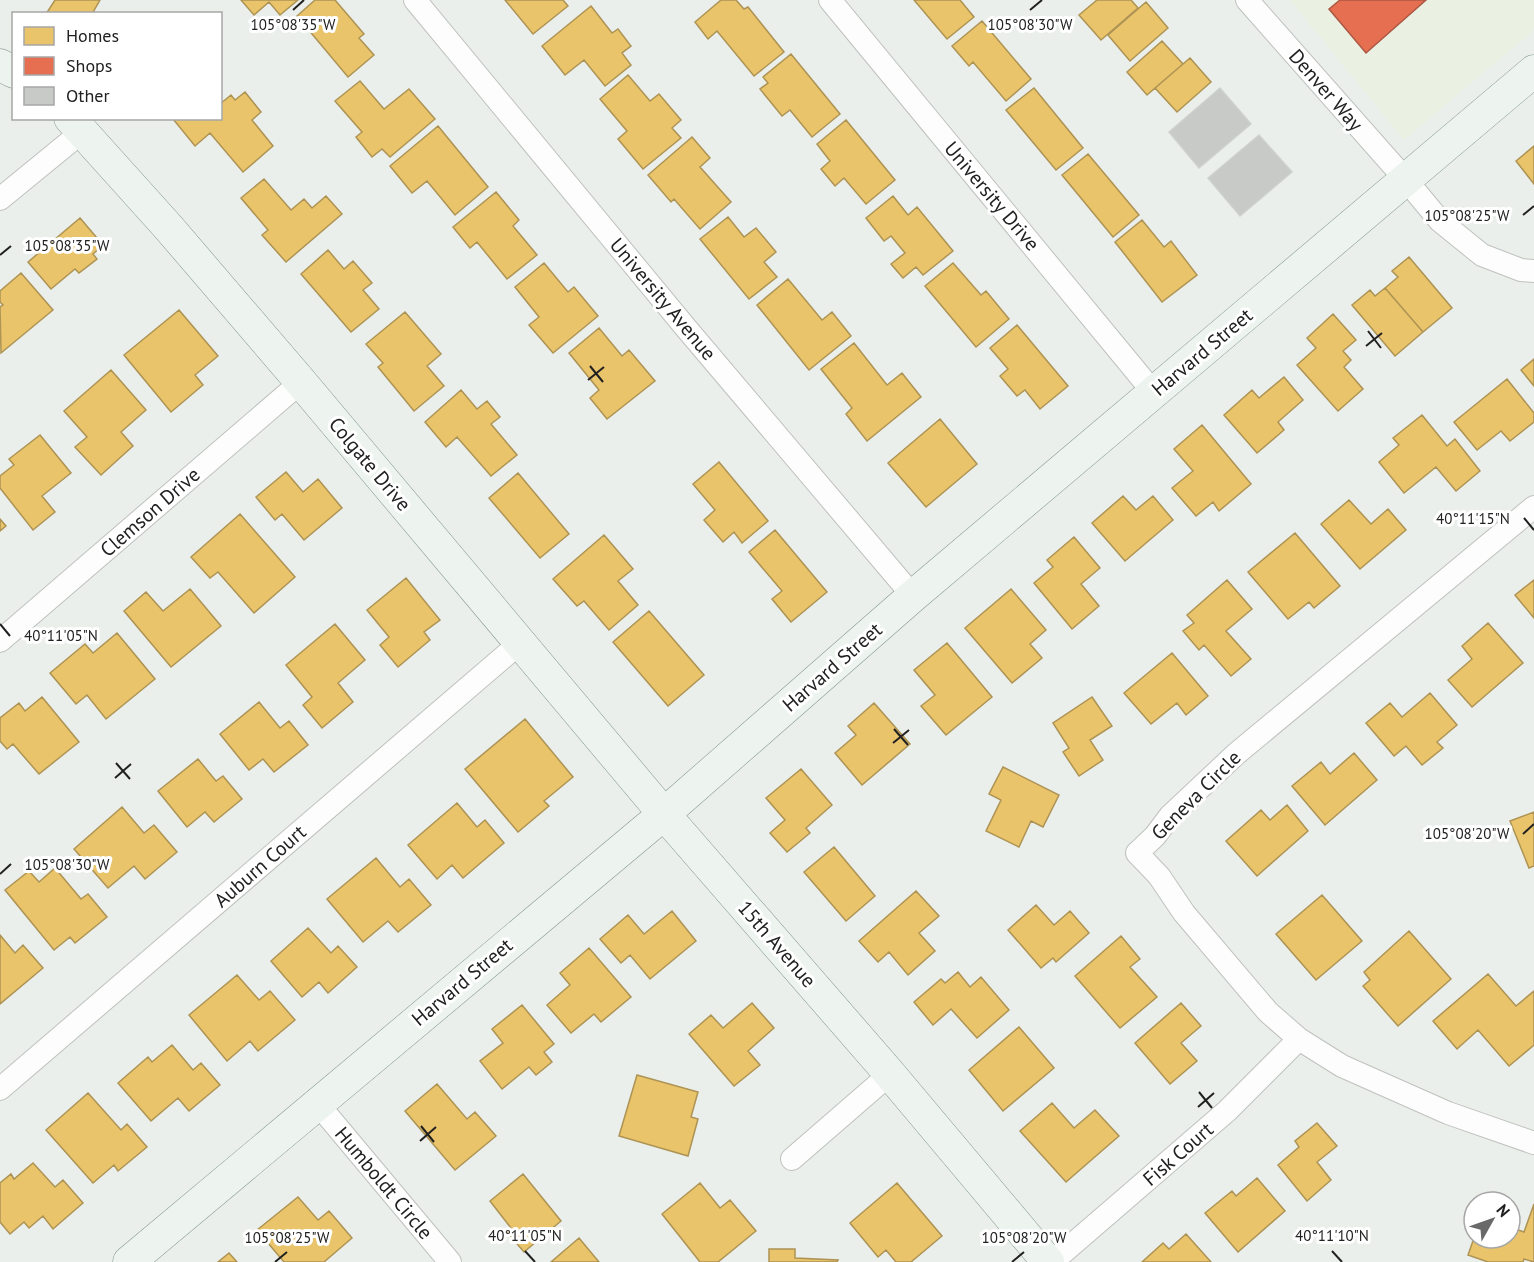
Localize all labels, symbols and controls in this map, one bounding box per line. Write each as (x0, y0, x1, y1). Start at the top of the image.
legend (12, 12, 222, 120)
text: 105°08'35"W (251, 15, 336, 34)
text: 105°08'30"W (988, 15, 1073, 34)
text: Homes (66, 24, 119, 47)
street label: Denver Way (1283, 44, 1369, 137)
text: Shops (66, 54, 112, 77)
text: Other (66, 84, 110, 107)
street label: University Drive (939, 136, 1045, 256)
text: 105°08'25"W (1425, 206, 1510, 225)
street label: University Avenue (604, 232, 722, 366)
text: 105°08'35"W (25, 236, 110, 255)
street label: Harvard Street (1146, 302, 1258, 402)
street label: Colgate Drive (323, 412, 417, 516)
street label: Clemson Drive (95, 462, 205, 562)
text: 40°11'15"N (1436, 509, 1510, 528)
street label: Harvard Street (777, 616, 887, 717)
text: 40°11'05"N (24, 626, 98, 645)
street label: Geneva Circle (1146, 745, 1246, 845)
street label: Auburn Court (209, 819, 312, 913)
text: 105°08'20"W (1425, 824, 1510, 843)
text: 105°08'30"W (25, 855, 110, 874)
street label: 15th Avenue (732, 895, 822, 993)
street label: Harvard Street (406, 932, 518, 1032)
street label: Fisk Court (1137, 1116, 1219, 1192)
street label: Humboldt Circle (329, 1121, 439, 1245)
north arrow (1462, 1190, 1522, 1250)
text: N (1492, 1200, 1515, 1221)
text: 40°11'05"N (488, 1226, 562, 1245)
text: 40°11'10"N (1295, 1226, 1369, 1245)
text: 105°08'25"W (245, 1228, 330, 1247)
text: 105°08'20"W (982, 1228, 1067, 1247)

